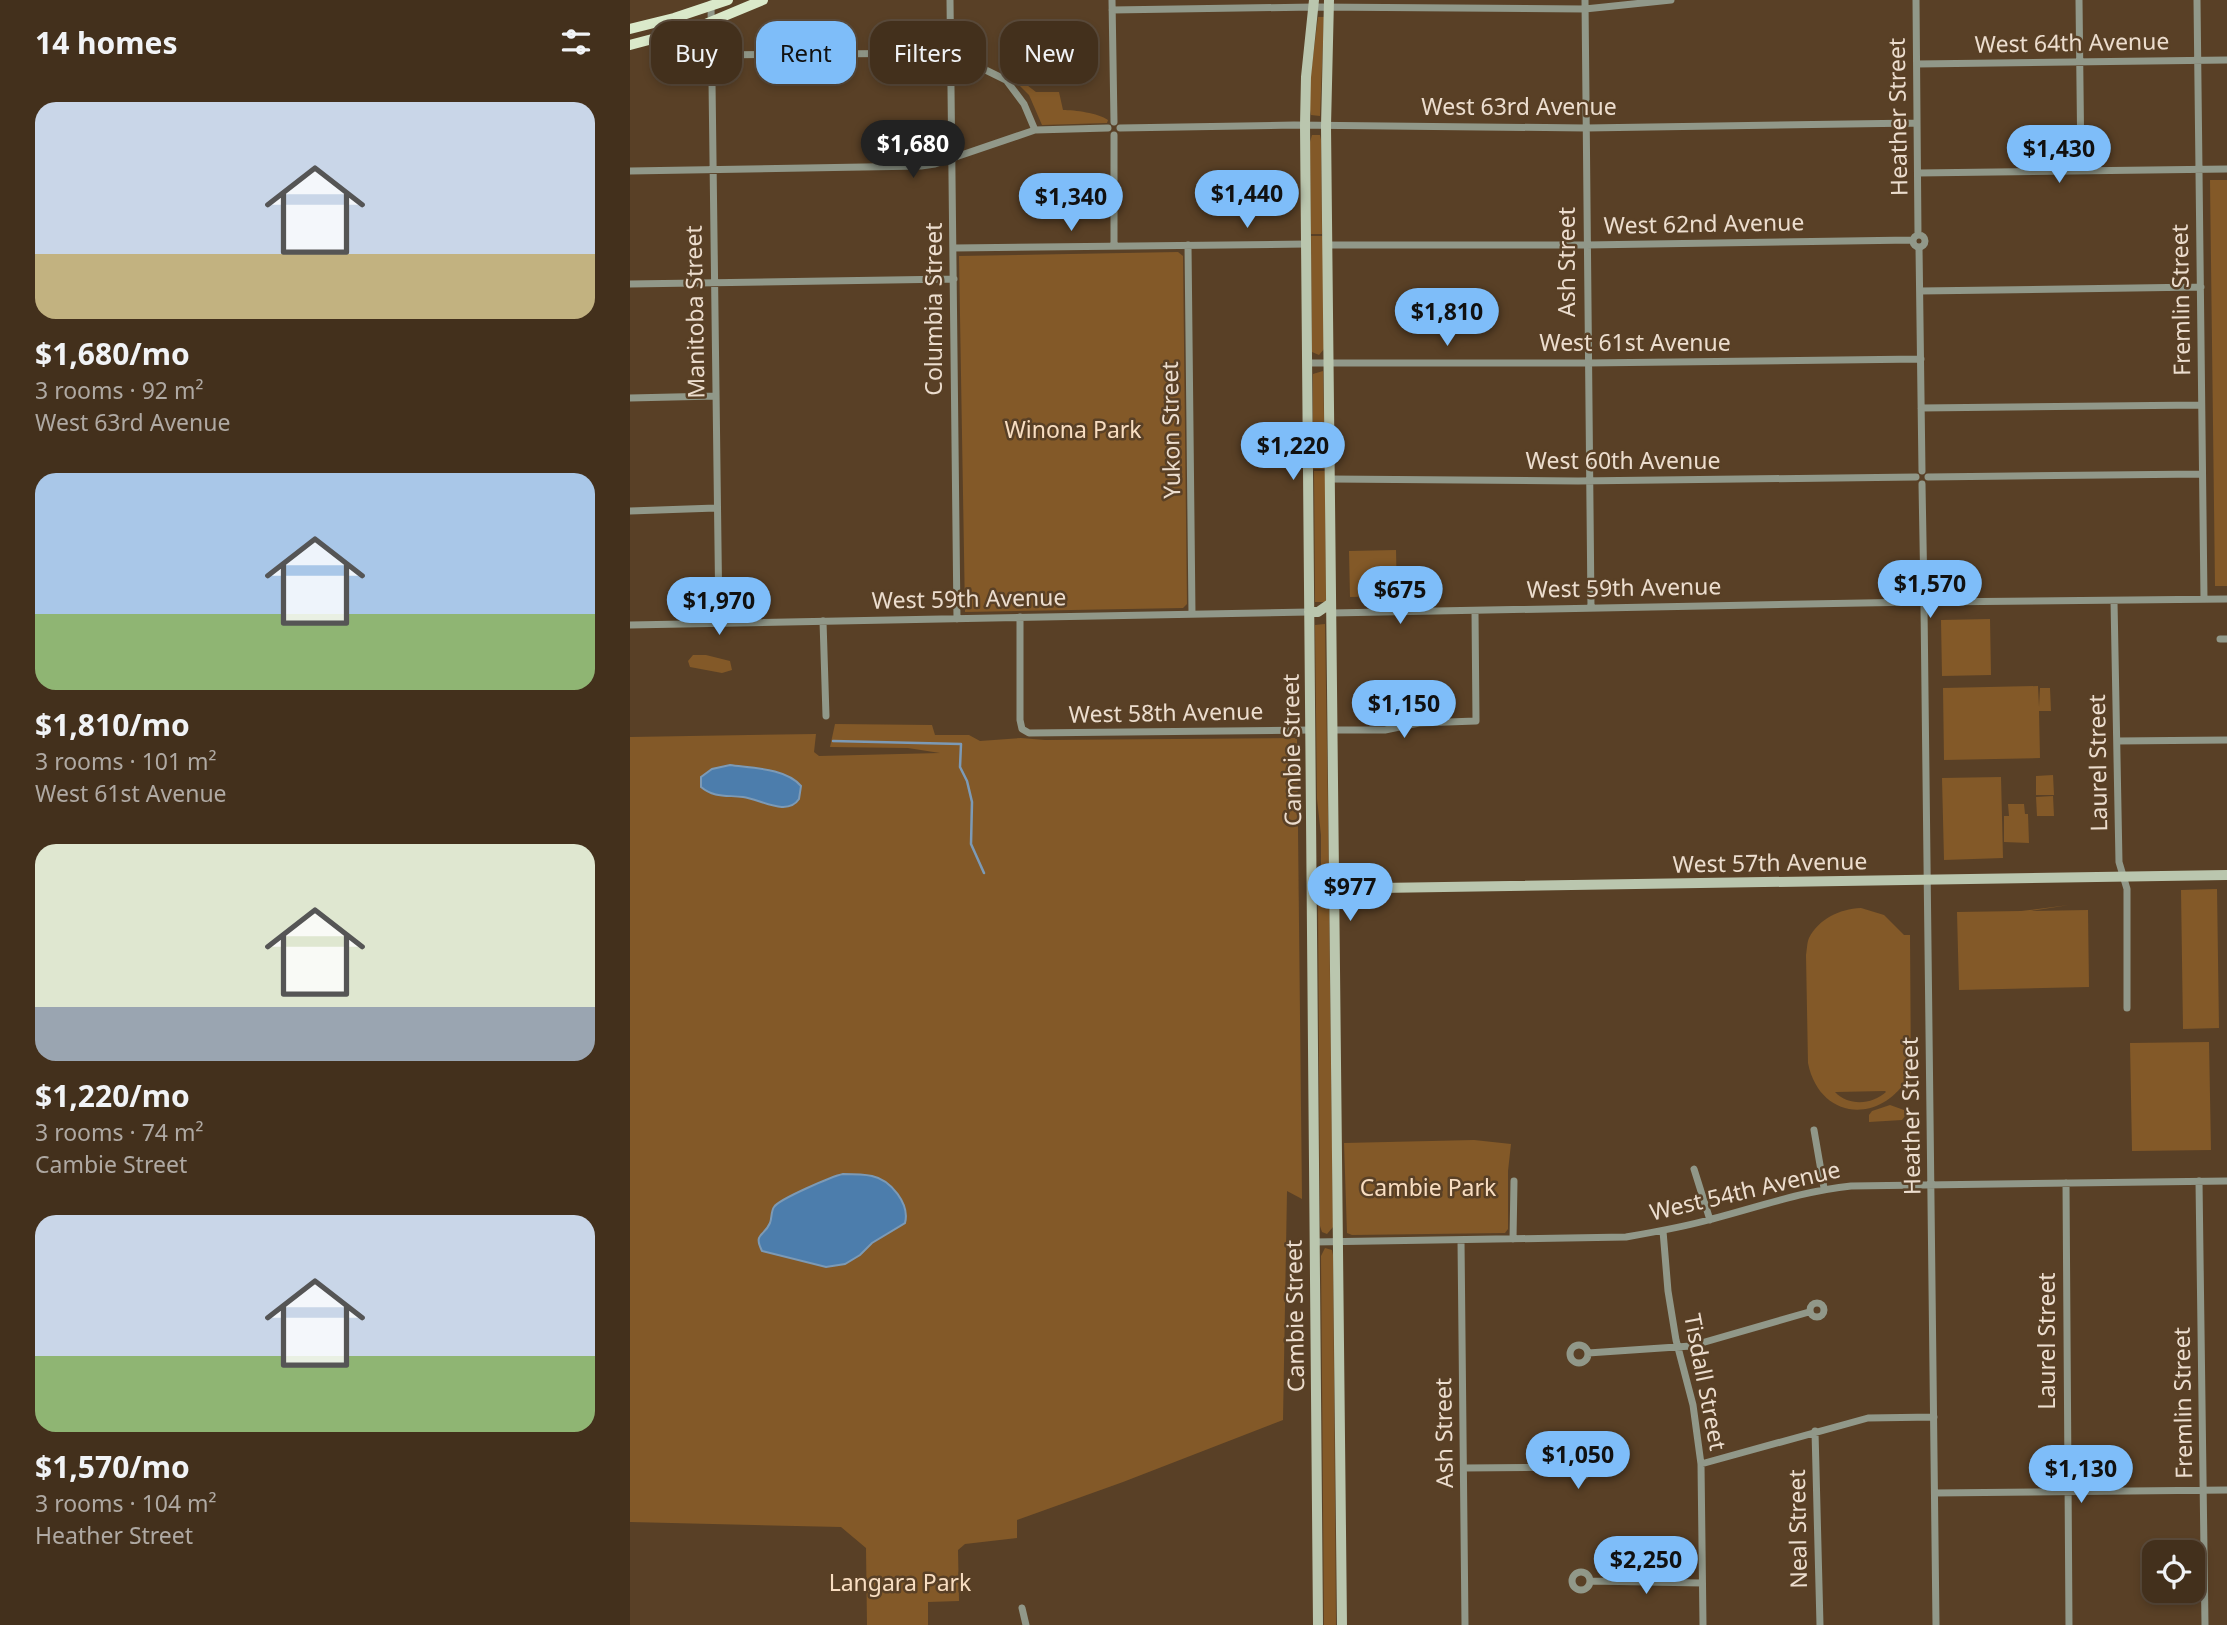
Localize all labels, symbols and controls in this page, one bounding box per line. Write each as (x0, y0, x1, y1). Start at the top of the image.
chip: Buy (651, 21, 742, 84)
chip: Rent (756, 21, 856, 84)
chip: Filters (870, 21, 986, 84)
chip: New (1000, 21, 1098, 84)
text: 14 homes (35, 22, 178, 63)
icon: filters (557, 23, 595, 61)
street label: West 64th Avenue (1974, 24, 2170, 60)
street label: Heather Street (1880, 38, 1914, 196)
street label: West 63rd Avenue (1421, 90, 1617, 122)
pin: $1,680 (856, 120, 970, 180)
pin: $1,430 (2002, 125, 2116, 185)
text: $1,680 (877, 127, 949, 159)
text: $1,430 (2023, 132, 2095, 164)
icon: home (252, 147, 378, 273)
pin: $1,440 (1190, 170, 1304, 230)
pin: $1,340 (1014, 174, 1128, 233)
text: $1,440 (1211, 177, 1283, 209)
text: $1,340 (1035, 180, 1107, 212)
street label: West 62nd Avenue (1603, 205, 1805, 241)
street label: Ash Street (1550, 207, 1582, 317)
street label: Columbia Street (917, 222, 949, 396)
street label: Fremlin Street (2163, 224, 2197, 376)
street label: Manitoba Street (676, 225, 712, 399)
pin: $1,810 (1390, 288, 1504, 348)
text: $1,810 (1411, 295, 1483, 327)
street label: West 61st Avenue (1539, 326, 1731, 358)
text: $1,680/mo (35, 333, 190, 374)
street label: Yukon Street (1153, 361, 1187, 499)
text: 3 rooms · 92 m² (35, 374, 204, 406)
text: West 63rd Avenue (35, 406, 230, 438)
park label: Winona Park (1004, 413, 1142, 445)
pin: $1,220 (1236, 422, 1350, 482)
text: $1,220 (1257, 429, 1329, 461)
street label: West 60th Avenue (1526, 444, 1720, 476)
icon: home (252, 518, 378, 644)
pin: $1,570 (1873, 560, 1987, 620)
pin: $675 (1359, 566, 1441, 626)
text: $1,570 (1894, 567, 1966, 599)
street label: West 59th Avenue (1526, 569, 1722, 605)
text: $675 (1374, 573, 1426, 605)
pin: $1,970 (662, 578, 776, 637)
street label: West 59th Avenue (871, 580, 1067, 616)
text: $1,970 (683, 584, 755, 616)
street label: Cambie Street (1274, 674, 1308, 826)
pin: $1,150 (1347, 680, 1461, 740)
text: $1,150 (1368, 687, 1440, 719)
street label: West 58th Avenue (1068, 694, 1264, 730)
street label: Laurel Street (2080, 694, 2114, 832)
text: $1,810/mo (35, 704, 190, 745)
text: 3 rooms · 101 m² (35, 745, 217, 777)
text: West 61st Avenue (35, 777, 227, 809)
street label: West 57th Avenue (1672, 844, 1868, 880)
pin: $977 (1309, 864, 1391, 923)
text: $977 (1324, 870, 1376, 902)
icon: home (252, 889, 378, 1015)
street label: Heather Street (1893, 1037, 1927, 1195)
text: $1,220/mo (35, 1075, 190, 1116)
text: 3 rooms · 74 m² (35, 1116, 204, 1148)
text: Cambie Street (35, 1148, 187, 1180)
street label: West 54th Avenue (1646, 1153, 1843, 1228)
park label: Cambie Park (1360, 1171, 1497, 1203)
street label: Cambie Street (1277, 1240, 1311, 1392)
icon: home (252, 1260, 378, 1386)
street label: Laurel Street (2030, 1272, 2062, 1410)
street label: Tisdall Street (1677, 1311, 1735, 1453)
street label: Fremlin Street (2165, 1327, 2199, 1479)
street label: Ash Street (1426, 1378, 1460, 1488)
pin: $1,050 (1521, 1432, 1635, 1491)
text: $1,050 (1542, 1438, 1614, 1470)
text: $1,570/mo (35, 1446, 190, 1487)
pin: $1,130 (2024, 1446, 2138, 1505)
text: $1,130 (2045, 1452, 2117, 1484)
street label: Neal Street (1780, 1469, 1814, 1589)
text: 3 rooms · 104 m² (35, 1487, 217, 1519)
text: Heather Street (35, 1519, 193, 1551)
pin: $2,250 (1589, 1536, 1703, 1596)
map controls (2142, 1540, 2205, 1603)
button: locate (2142, 1540, 2205, 1603)
text: $2,250 (1610, 1543, 1682, 1575)
park label: Langara Park (829, 1566, 972, 1598)

